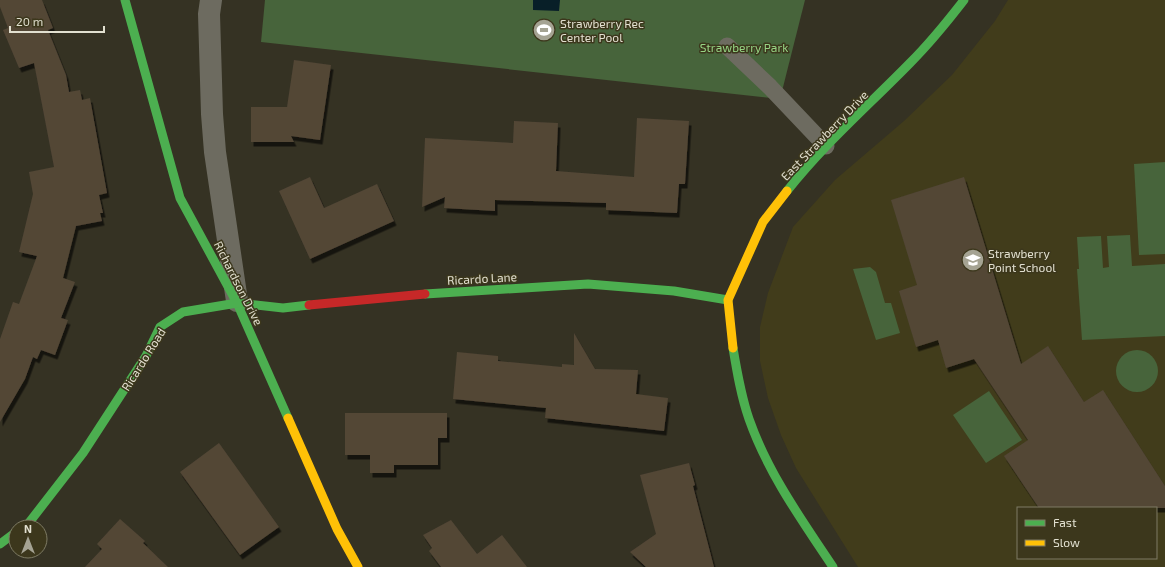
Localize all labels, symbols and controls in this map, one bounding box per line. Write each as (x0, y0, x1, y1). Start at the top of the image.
scale bar (10, 8, 104, 34)
text: 20 m (16, 14, 43, 28)
place label: Strawberry Rec Center Pool (560, 16, 644, 44)
sports icon: Strawberry Rec Center Pool (531, 17, 557, 43)
park label: Strawberry Park (700, 40, 788, 54)
street label: East Strawberry Drive (778, 87, 870, 183)
street label: Richardson Drive (212, 239, 266, 327)
place label: Strawberry Point School (988, 246, 1056, 274)
school or university icon: Strawberry Point School (960, 247, 986, 273)
street label: Ricardo Lane (447, 269, 517, 287)
street label: Ricardo Road (118, 325, 168, 393)
legend (1017, 507, 1157, 559)
text: Fast (1053, 515, 1077, 529)
north arrow (8, 519, 48, 559)
text: N (24, 522, 32, 535)
text: Slow (1053, 535, 1080, 549)

